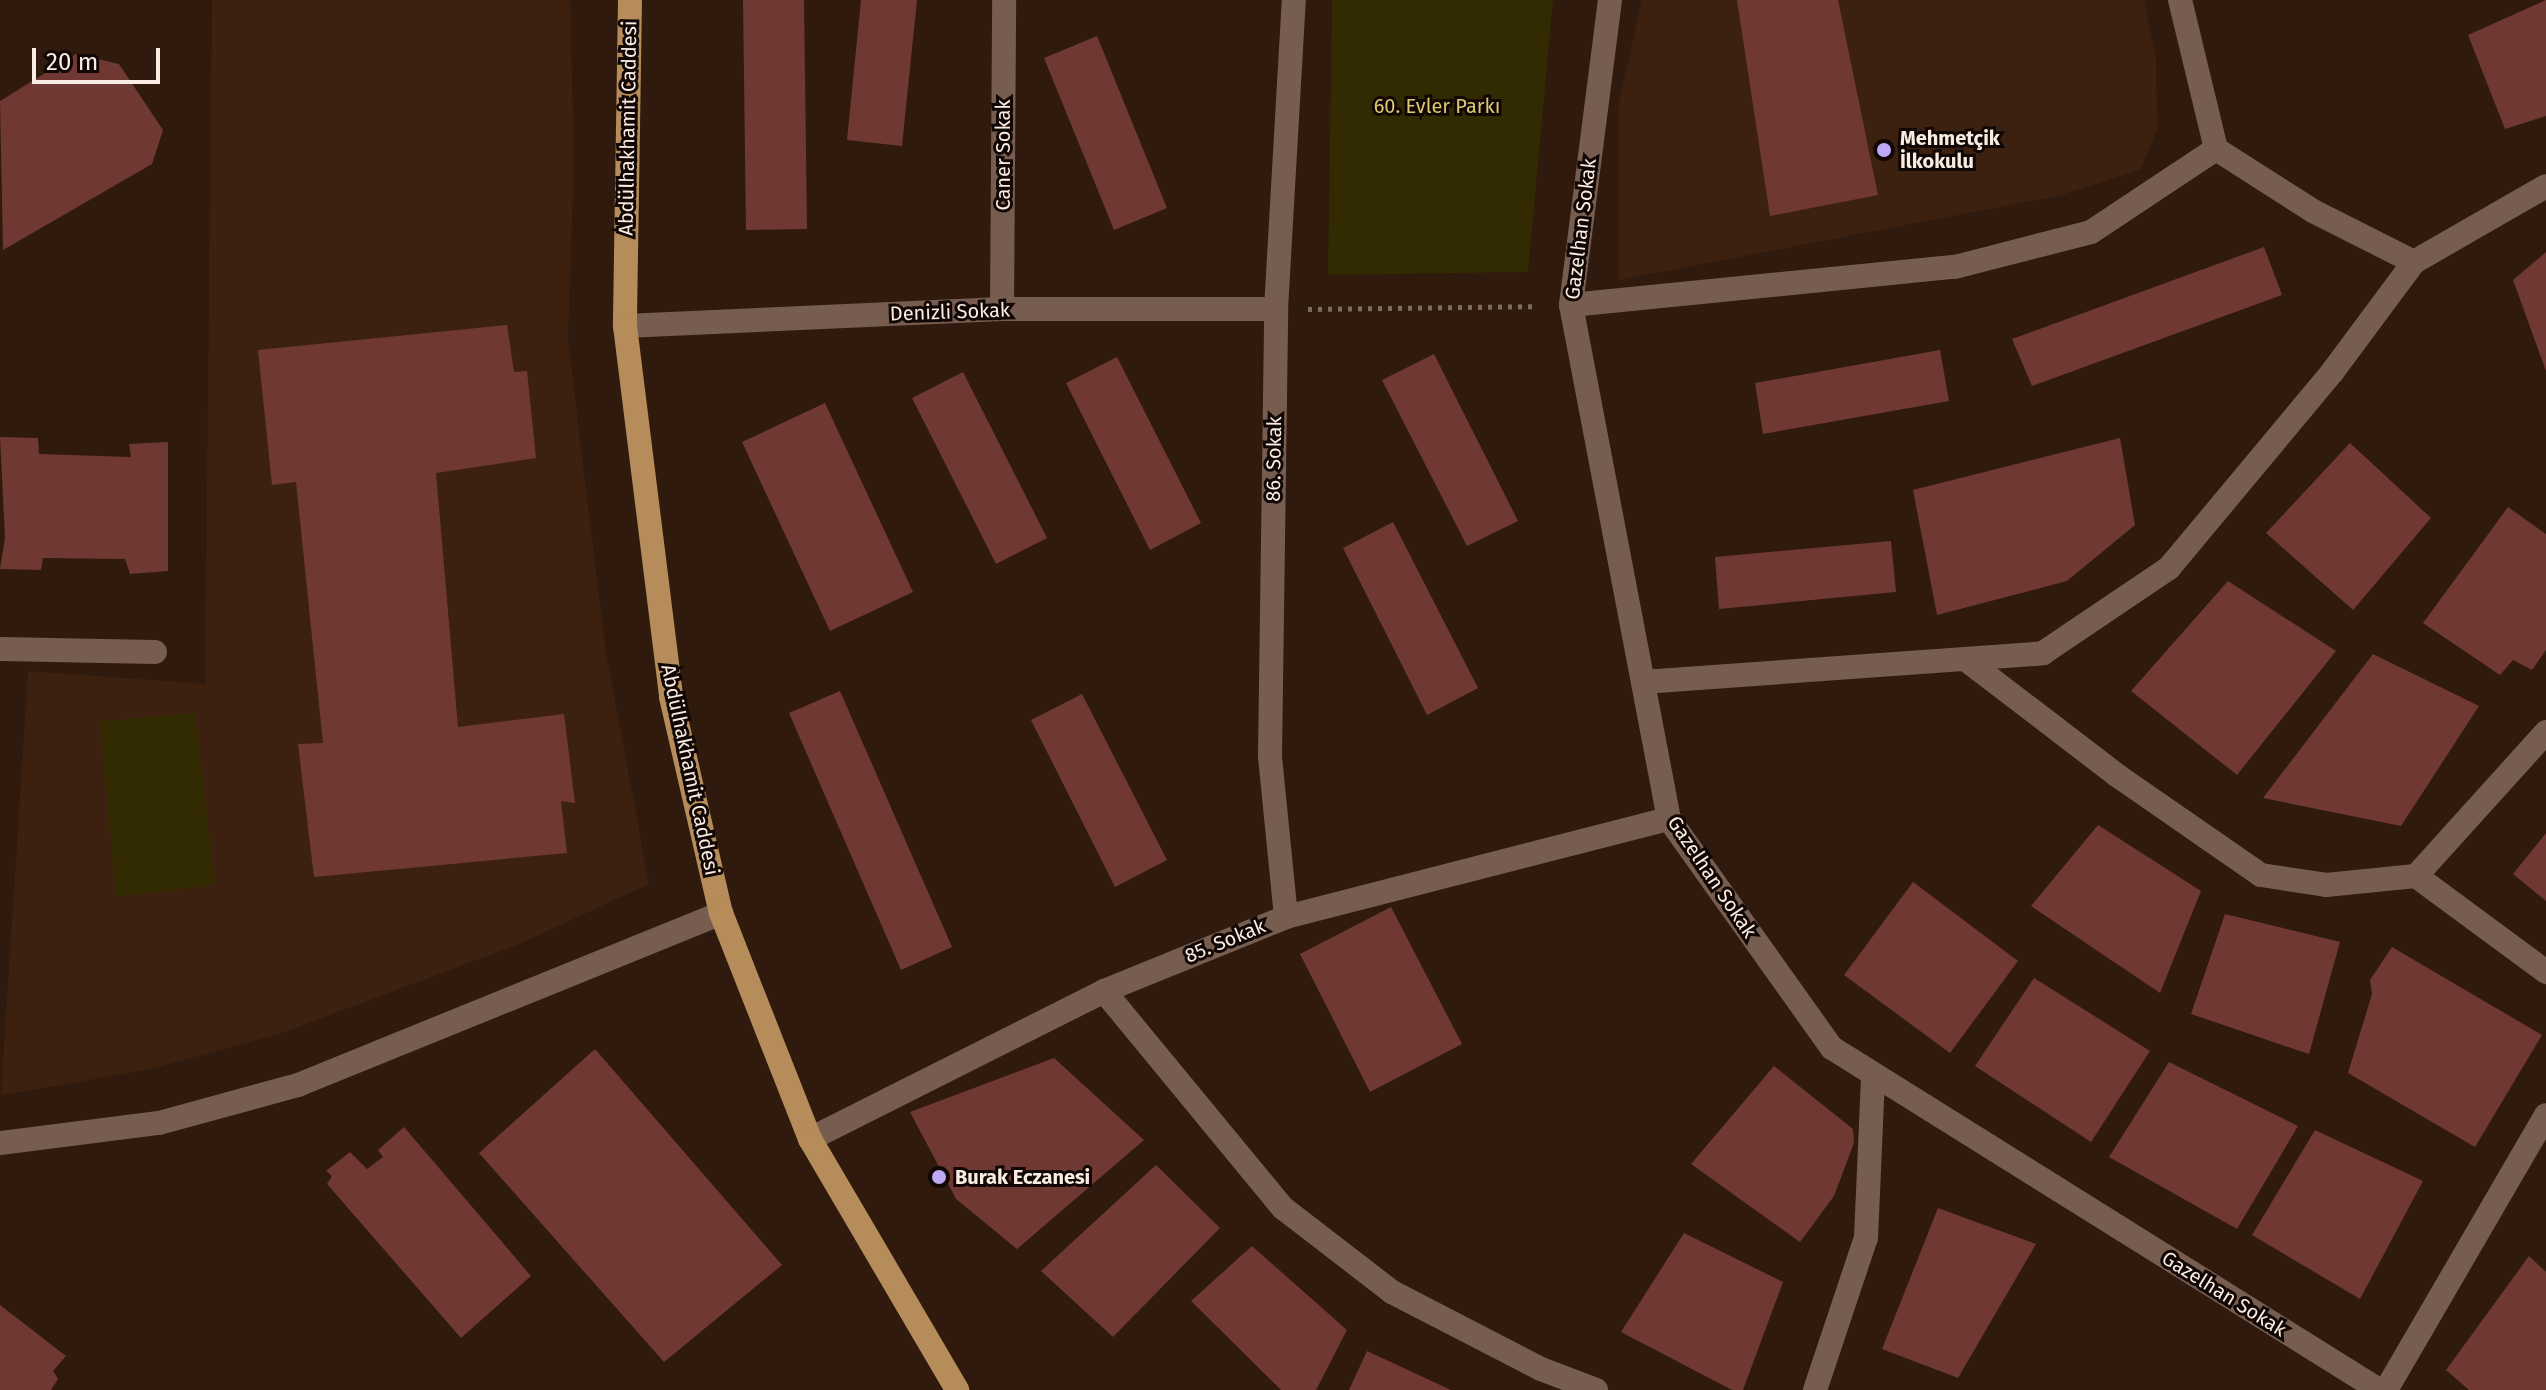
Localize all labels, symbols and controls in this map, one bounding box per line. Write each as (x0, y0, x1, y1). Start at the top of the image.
street label: Abdülhakhamit Caddesi (614, 20, 642, 236)
scale bar (36, 32, 164, 82)
text: 20 m (46, 48, 98, 76)
park label: 60. Evler Parkı (1374, 94, 1500, 118)
street label: Caner Sokak (991, 99, 1015, 211)
place label: Mehmetçik İlkokulu (1900, 126, 2000, 173)
marker: Mehmetçik İlkokulu (1875, 141, 1893, 159)
street label: Gazelhan Sokak (1560, 157, 1602, 301)
street label: Denizli Sokak (889, 298, 1011, 326)
street label: 86. Sokak (1261, 416, 1287, 502)
street label: Abdülhakhamit Caddesi (656, 662, 724, 878)
street label: Gazelhan Sokak (1662, 811, 1762, 943)
street label: 85. Sokak (1181, 914, 1269, 968)
place label: Burak Eczanesi (955, 1165, 1090, 1189)
marker: Burak Eczanesi (930, 1168, 948, 1186)
street label: Gazelhan Sokak (2157, 1246, 2291, 1342)

